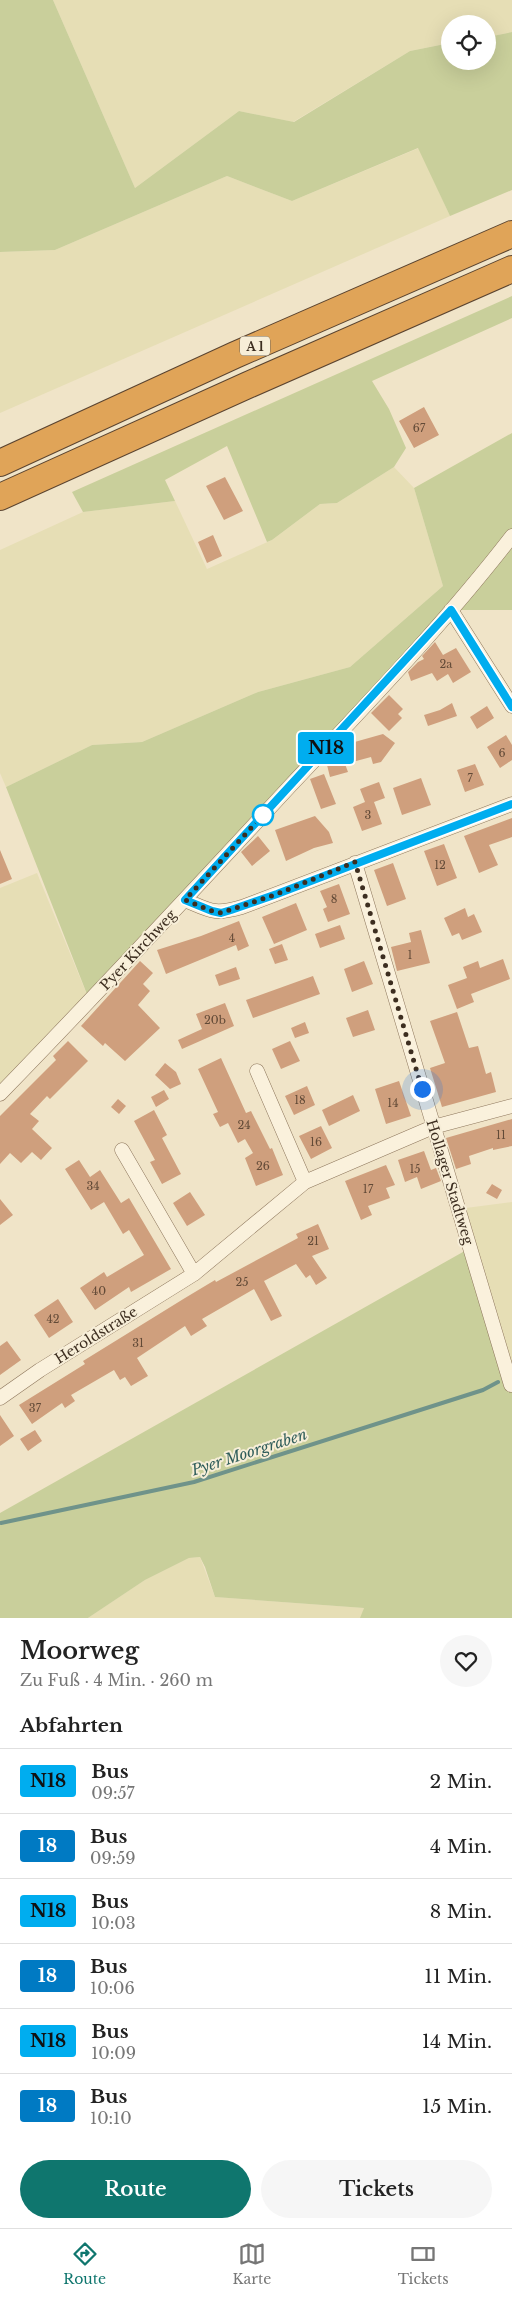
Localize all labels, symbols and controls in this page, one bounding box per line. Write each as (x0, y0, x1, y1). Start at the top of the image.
map controls (441, 15, 496, 70)
button: locate (441, 15, 496, 70)
road number: A 1 (240, 336, 270, 356)
house number: 67 (413, 421, 426, 435)
house number: 2a (440, 657, 453, 671)
line badge: N18 (297, 732, 355, 764)
text: N18 (308, 737, 344, 759)
house number: 6 (498, 746, 506, 760)
house number: 7 (467, 771, 473, 785)
unlabelled marker (252, 804, 274, 826)
house number: 3 (365, 808, 372, 822)
house number: 12 (434, 858, 446, 872)
house number: 8 (331, 892, 337, 906)
street label: Pyer Kirchweg (96, 905, 180, 994)
house number: 4 (229, 931, 235, 945)
house number: 1 (408, 948, 413, 962)
house number: 20b (204, 1013, 226, 1027)
your location (410, 1077, 435, 1102)
house number: 18 (294, 1093, 306, 1107)
house number: 14 (387, 1096, 399, 1110)
street label: Hollager Stadtweg (422, 1117, 478, 1247)
house number: 24 (237, 1118, 251, 1132)
house number: 11 (496, 1128, 506, 1142)
house number: 16 (310, 1135, 322, 1149)
house number: 26 (256, 1159, 270, 1173)
house number: 15 (409, 1162, 421, 1176)
house number: 34 (86, 1179, 100, 1193)
house number: 17 (363, 1182, 374, 1196)
house number: 21 (307, 1234, 319, 1248)
house number: 25 (235, 1275, 249, 1289)
house number: 40 (92, 1284, 106, 1298)
street label: Heroldstraße (51, 1302, 141, 1368)
house number: 42 (46, 1312, 60, 1326)
house number: 31 (132, 1336, 144, 1350)
house number: 37 (29, 1401, 42, 1415)
water label: Pyer Moorgraben (188, 1424, 309, 1480)
button: heart (440, 1635, 492, 1687)
text: Moorweg (20, 1636, 139, 1665)
text: Zu Fuß · 4 Min. · 260 m (20, 1670, 213, 1690)
text: Abfahrten (20, 1714, 123, 1737)
text: Bus (91, 1760, 129, 1783)
text: N18 (30, 1770, 66, 1792)
text: 2 Min. (430, 1770, 492, 1793)
text: 09:57 (91, 1783, 135, 1803)
text: Bus (90, 1825, 127, 1848)
text: 18 (38, 1835, 57, 1857)
text: 4 Min. (430, 1835, 492, 1858)
text: 09:59 (90, 1848, 136, 1868)
text: Bus (91, 1890, 129, 1913)
text: N18 (30, 1900, 66, 1922)
text: 8 Min. (430, 1900, 492, 1923)
text: 10:03 (91, 1913, 136, 1933)
text: Bus (90, 1955, 127, 1978)
text: 18 (38, 1965, 57, 1987)
text: 11 Min. (424, 1965, 492, 1988)
text: 10:06 (90, 1978, 135, 1998)
text: Bus (91, 2020, 129, 2043)
text: N18 (30, 2030, 66, 2052)
text: 14 Min. (422, 2030, 492, 2053)
text: 10:09 (91, 2043, 136, 2063)
text: Bus (90, 2085, 127, 2108)
text: 18 (38, 2095, 57, 2117)
text: 15 Min. (422, 2095, 492, 2118)
text: 10:10 (90, 2108, 132, 2128)
button: Route (20, 2160, 251, 2218)
button: Tickets (261, 2160, 492, 2218)
tab: Route (63, 2240, 106, 2288)
tab: Karte (233, 2240, 271, 2288)
tab: Tickets (398, 2240, 449, 2288)

